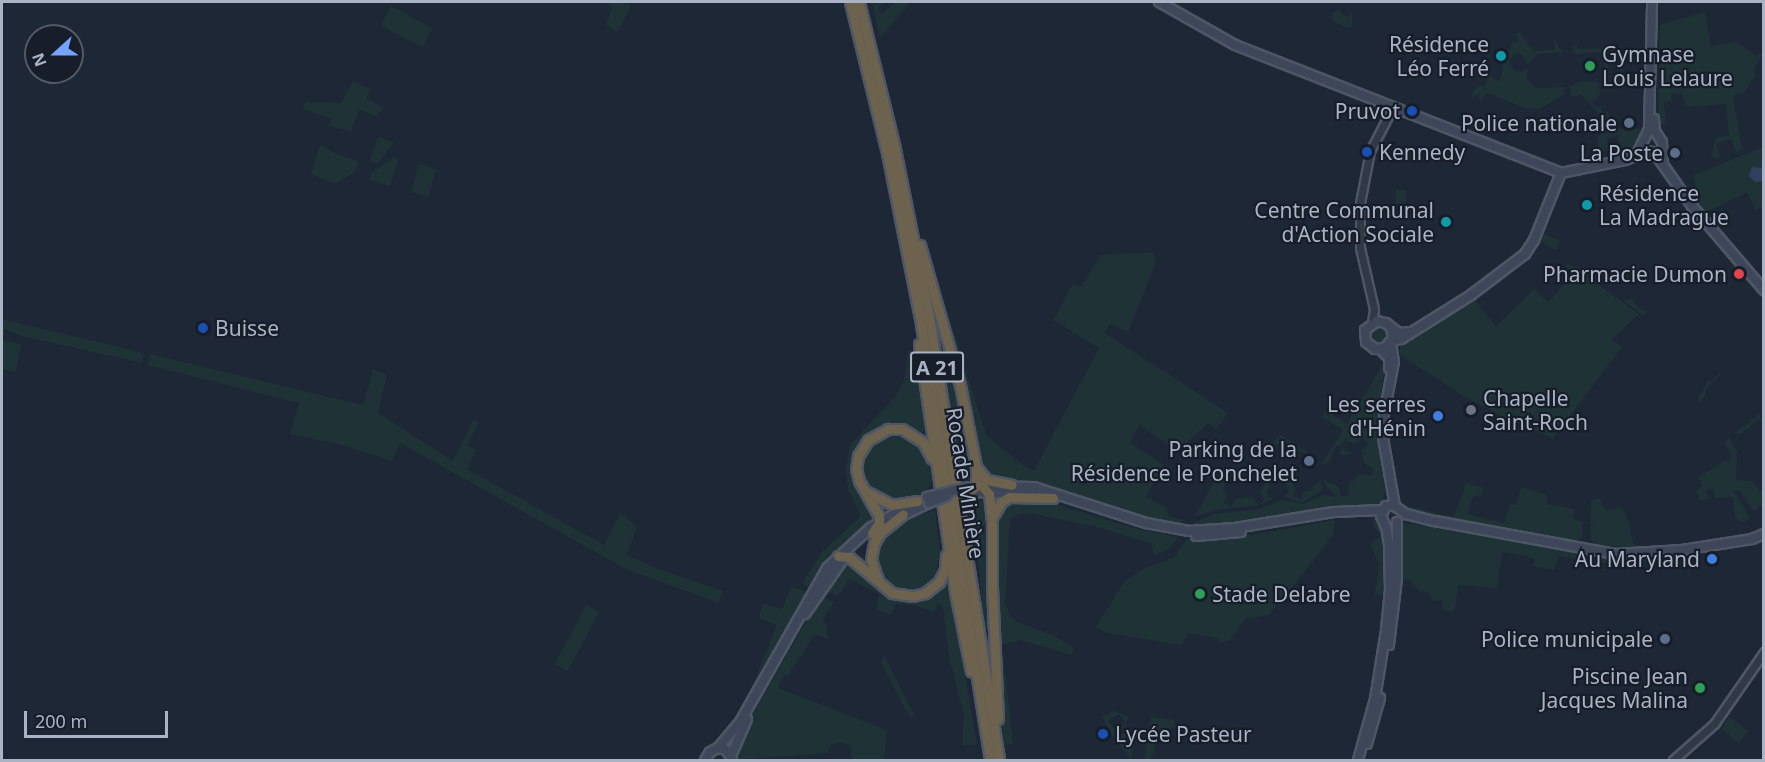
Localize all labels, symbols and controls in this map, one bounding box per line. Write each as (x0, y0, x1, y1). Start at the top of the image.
north arrow (24, 24, 84, 84)
place label: Résidence Léo Ferré (1389, 31, 1489, 81)
place label: Gymnase Louis Lelaure (1602, 41, 1733, 91)
marker: Résidence Léo Ferré (1494, 49, 1508, 63)
text: N (26, 50, 52, 70)
marker: Gymnase Louis Lelaure (1583, 59, 1597, 73)
place label: Pruvot (1335, 98, 1400, 124)
marker: Pruvot (1405, 104, 1419, 118)
place label: Police nationale (1461, 110, 1617, 136)
marker: Police nationale (1622, 116, 1636, 130)
place label: Kennedy (1379, 139, 1465, 165)
place label: La Poste (1580, 140, 1663, 166)
marker: Kennedy (1360, 145, 1374, 159)
marker: La Poste (1668, 146, 1682, 160)
place label: Résidence La Madrague (1599, 180, 1729, 230)
place label: Centre Communal d'Action Sociale (1254, 197, 1434, 247)
marker: Résidence La Madrague (1580, 198, 1594, 212)
marker: Centre Communal d'Action Sociale (1439, 215, 1453, 229)
place label: Pharmacie Dumon (1543, 261, 1727, 287)
marker: Pharmacie Dumon (1732, 267, 1746, 281)
place label: Buisse (215, 315, 279, 341)
marker: Buisse (196, 321, 210, 335)
road number: A 21 (910, 350, 964, 384)
place label: Chapelle Saint-Roch (1483, 385, 1588, 435)
place label: Les serres d'Hénin (1327, 391, 1426, 441)
marker: Chapelle Saint-Roch (1464, 403, 1478, 417)
street label: Rocade Minière (942, 406, 990, 560)
marker: Les serres d'Hénin (1431, 409, 1445, 423)
place label: Parking de la Résidence le Ponchelet (1071, 436, 1297, 486)
marker: Parking de la Résidence le Ponchelet (1302, 454, 1316, 468)
place label: Au Maryland (1575, 546, 1700, 572)
marker: Au Maryland (1705, 552, 1719, 566)
place label: Stade Delabre (1212, 581, 1350, 607)
marker: Stade Delabre (1193, 587, 1207, 601)
place label: Police municipale (1481, 626, 1653, 652)
marker: Police municipale (1658, 632, 1672, 646)
place label: Piscine Jean Jacques Malina (1541, 663, 1688, 713)
marker: Piscine Jean Jacques Malina (1693, 681, 1707, 695)
scale bar (27, 699, 171, 737)
text: 200 m (35, 709, 87, 733)
place label: Lycée Pasteur (1115, 721, 1252, 747)
marker: Lycée Pasteur (1096, 727, 1110, 741)

